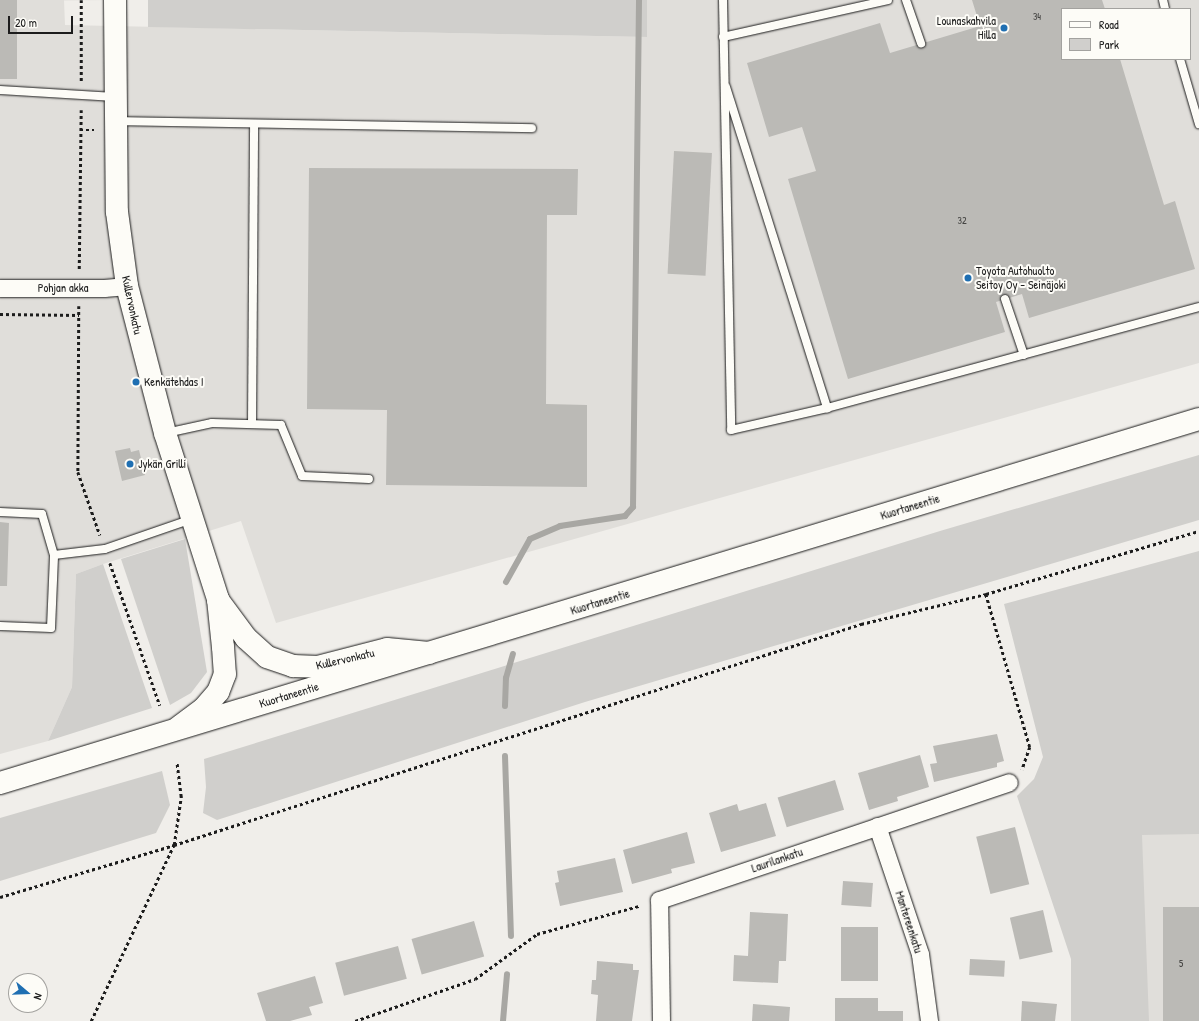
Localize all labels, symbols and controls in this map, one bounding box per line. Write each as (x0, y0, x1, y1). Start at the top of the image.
scale bar (10, 8, 75, 34)
legend (1061, 8, 1191, 60)
house number: 34 (1033, 11, 1041, 23)
text: 20 m (15, 14, 37, 31)
place label: Lounaskahvila Hilla (937, 14, 996, 42)
text: Road (1099, 16, 1119, 33)
marker: Lounaskahvila Hilla (999, 23, 1009, 33)
text: Park (1099, 36, 1119, 53)
house number: 32 (957, 215, 967, 227)
place label: Toyota Autohuolto Seitoy Oy - Seinäjoki (976, 264, 1066, 292)
marker: Toyota Autohuolto Seitoy Oy - Seinäjoki (963, 273, 973, 283)
street label: Kullervonkatu (119, 274, 145, 336)
street label: Pohjan akka (38, 281, 88, 295)
place label: Kenkätehdas I (144, 375, 204, 389)
marker: Kenkätehdas I (131, 377, 141, 387)
place label: Jykän Grilli (138, 457, 186, 471)
marker: Jykän Grilli (125, 459, 135, 469)
street label: Kuortaneentie (879, 491, 941, 523)
street label: Kuortaneentie (569, 586, 631, 618)
street label: Kullervonkatu (314, 645, 376, 673)
street label: Kuortaneentie (258, 679, 320, 711)
street label: Laurilankatu (750, 845, 804, 875)
street label: Mantereenkatu (892, 889, 926, 955)
house number: 5 (1179, 958, 1183, 970)
north arrow (8, 973, 48, 1013)
text: N (31, 992, 46, 1002)

